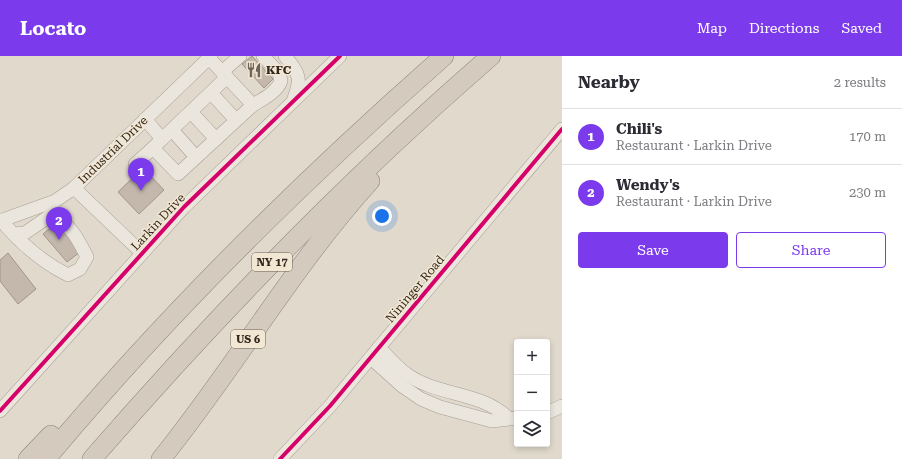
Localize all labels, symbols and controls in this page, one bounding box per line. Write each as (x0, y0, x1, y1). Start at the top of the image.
text: Locato (20, 17, 86, 40)
text: Map (697, 20, 727, 36)
text: Directions (749, 20, 819, 36)
text: Saved (841, 20, 882, 36)
restaurant icon: KFC (245, 61, 263, 79)
place label: KFC (266, 63, 292, 77)
text: Nearby (578, 72, 640, 92)
text: 2 results (834, 75, 886, 90)
street label: Industrial Drive (75, 113, 151, 187)
text: Chili's (616, 120, 662, 138)
text: 1 (587, 129, 595, 144)
text: 170 m (849, 129, 886, 144)
text: Restaurant · Larkin Drive (616, 138, 772, 153)
pin: 1 (128, 158, 154, 191)
text: Wendy's (616, 176, 680, 194)
text: 2 (587, 185, 595, 200)
text: 230 m (849, 185, 886, 200)
street label: Larkin Drive (128, 190, 188, 253)
text: Restaurant · Larkin Drive (616, 194, 772, 209)
your location (372, 206, 392, 226)
pin: 2 (46, 207, 72, 240)
button: Save (578, 232, 728, 268)
button: Share (736, 232, 886, 268)
street label: Nininger Road (383, 252, 447, 325)
road number: NY 17 (252, 253, 292, 271)
road number: US 6 (231, 330, 265, 348)
map controls (514, 339, 550, 447)
button: + (514, 339, 550, 375)
button: − (514, 375, 550, 411)
button: layers (514, 411, 550, 447)

